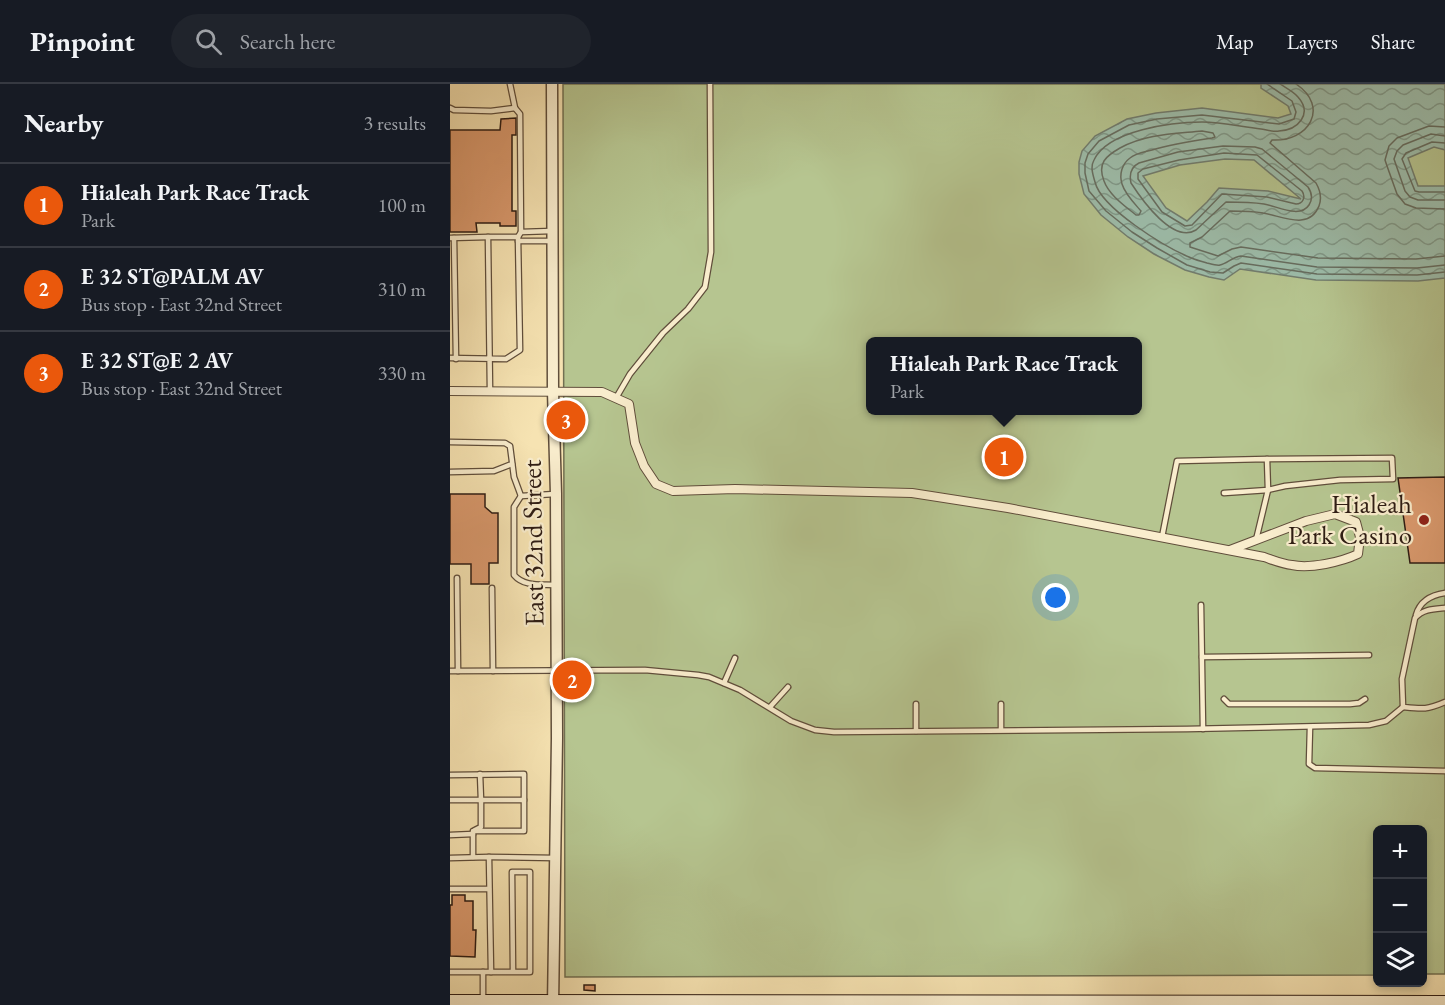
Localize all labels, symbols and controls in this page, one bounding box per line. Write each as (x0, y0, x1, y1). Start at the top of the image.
search box (171, 14, 591, 68)
text: Pinpoint (30, 23, 135, 59)
icon: search (192, 25, 225, 58)
text: Search here (240, 27, 335, 56)
text: Map (1216, 28, 1254, 55)
text: Layers (1287, 28, 1338, 55)
text: Share (1371, 28, 1415, 55)
text: Nearby (24, 106, 104, 140)
text: 3 results (363, 110, 426, 136)
text: Hialeah Park Race Track (81, 178, 309, 207)
text: 1 (38, 192, 49, 218)
text: 100 m (378, 192, 426, 218)
text: Park (81, 207, 115, 233)
text: E 32 ST@PALM AV (81, 262, 264, 291)
text: 2 (38, 276, 49, 302)
text: 310 m (378, 276, 426, 302)
text: Bus stop · East 32nd Street (81, 291, 282, 317)
popup (866, 337, 1142, 415)
text: E 32 ST@E 2 AV (81, 346, 233, 375)
text: Hialeah Park Race Track (890, 349, 1118, 378)
text: 3 (38, 360, 49, 386)
text: 330 m (378, 360, 426, 386)
text: Bus stop · East 32nd Street (81, 375, 282, 401)
text: Park (890, 378, 924, 404)
pin: 3 (546, 398, 586, 442)
pin: 1 (984, 434, 1024, 479)
street label: East 32nd Street (514, 459, 551, 627)
place label: Hialeah Park Casino (1288, 486, 1412, 552)
marker: Hialeah Park Casino (1417, 513, 1431, 527)
your location (1041, 583, 1070, 612)
pin: 2 (552, 658, 592, 702)
map controls (1373, 825, 1427, 987)
button: + (1373, 825, 1427, 879)
button: − (1373, 879, 1427, 933)
button: layers (1373, 933, 1427, 987)

